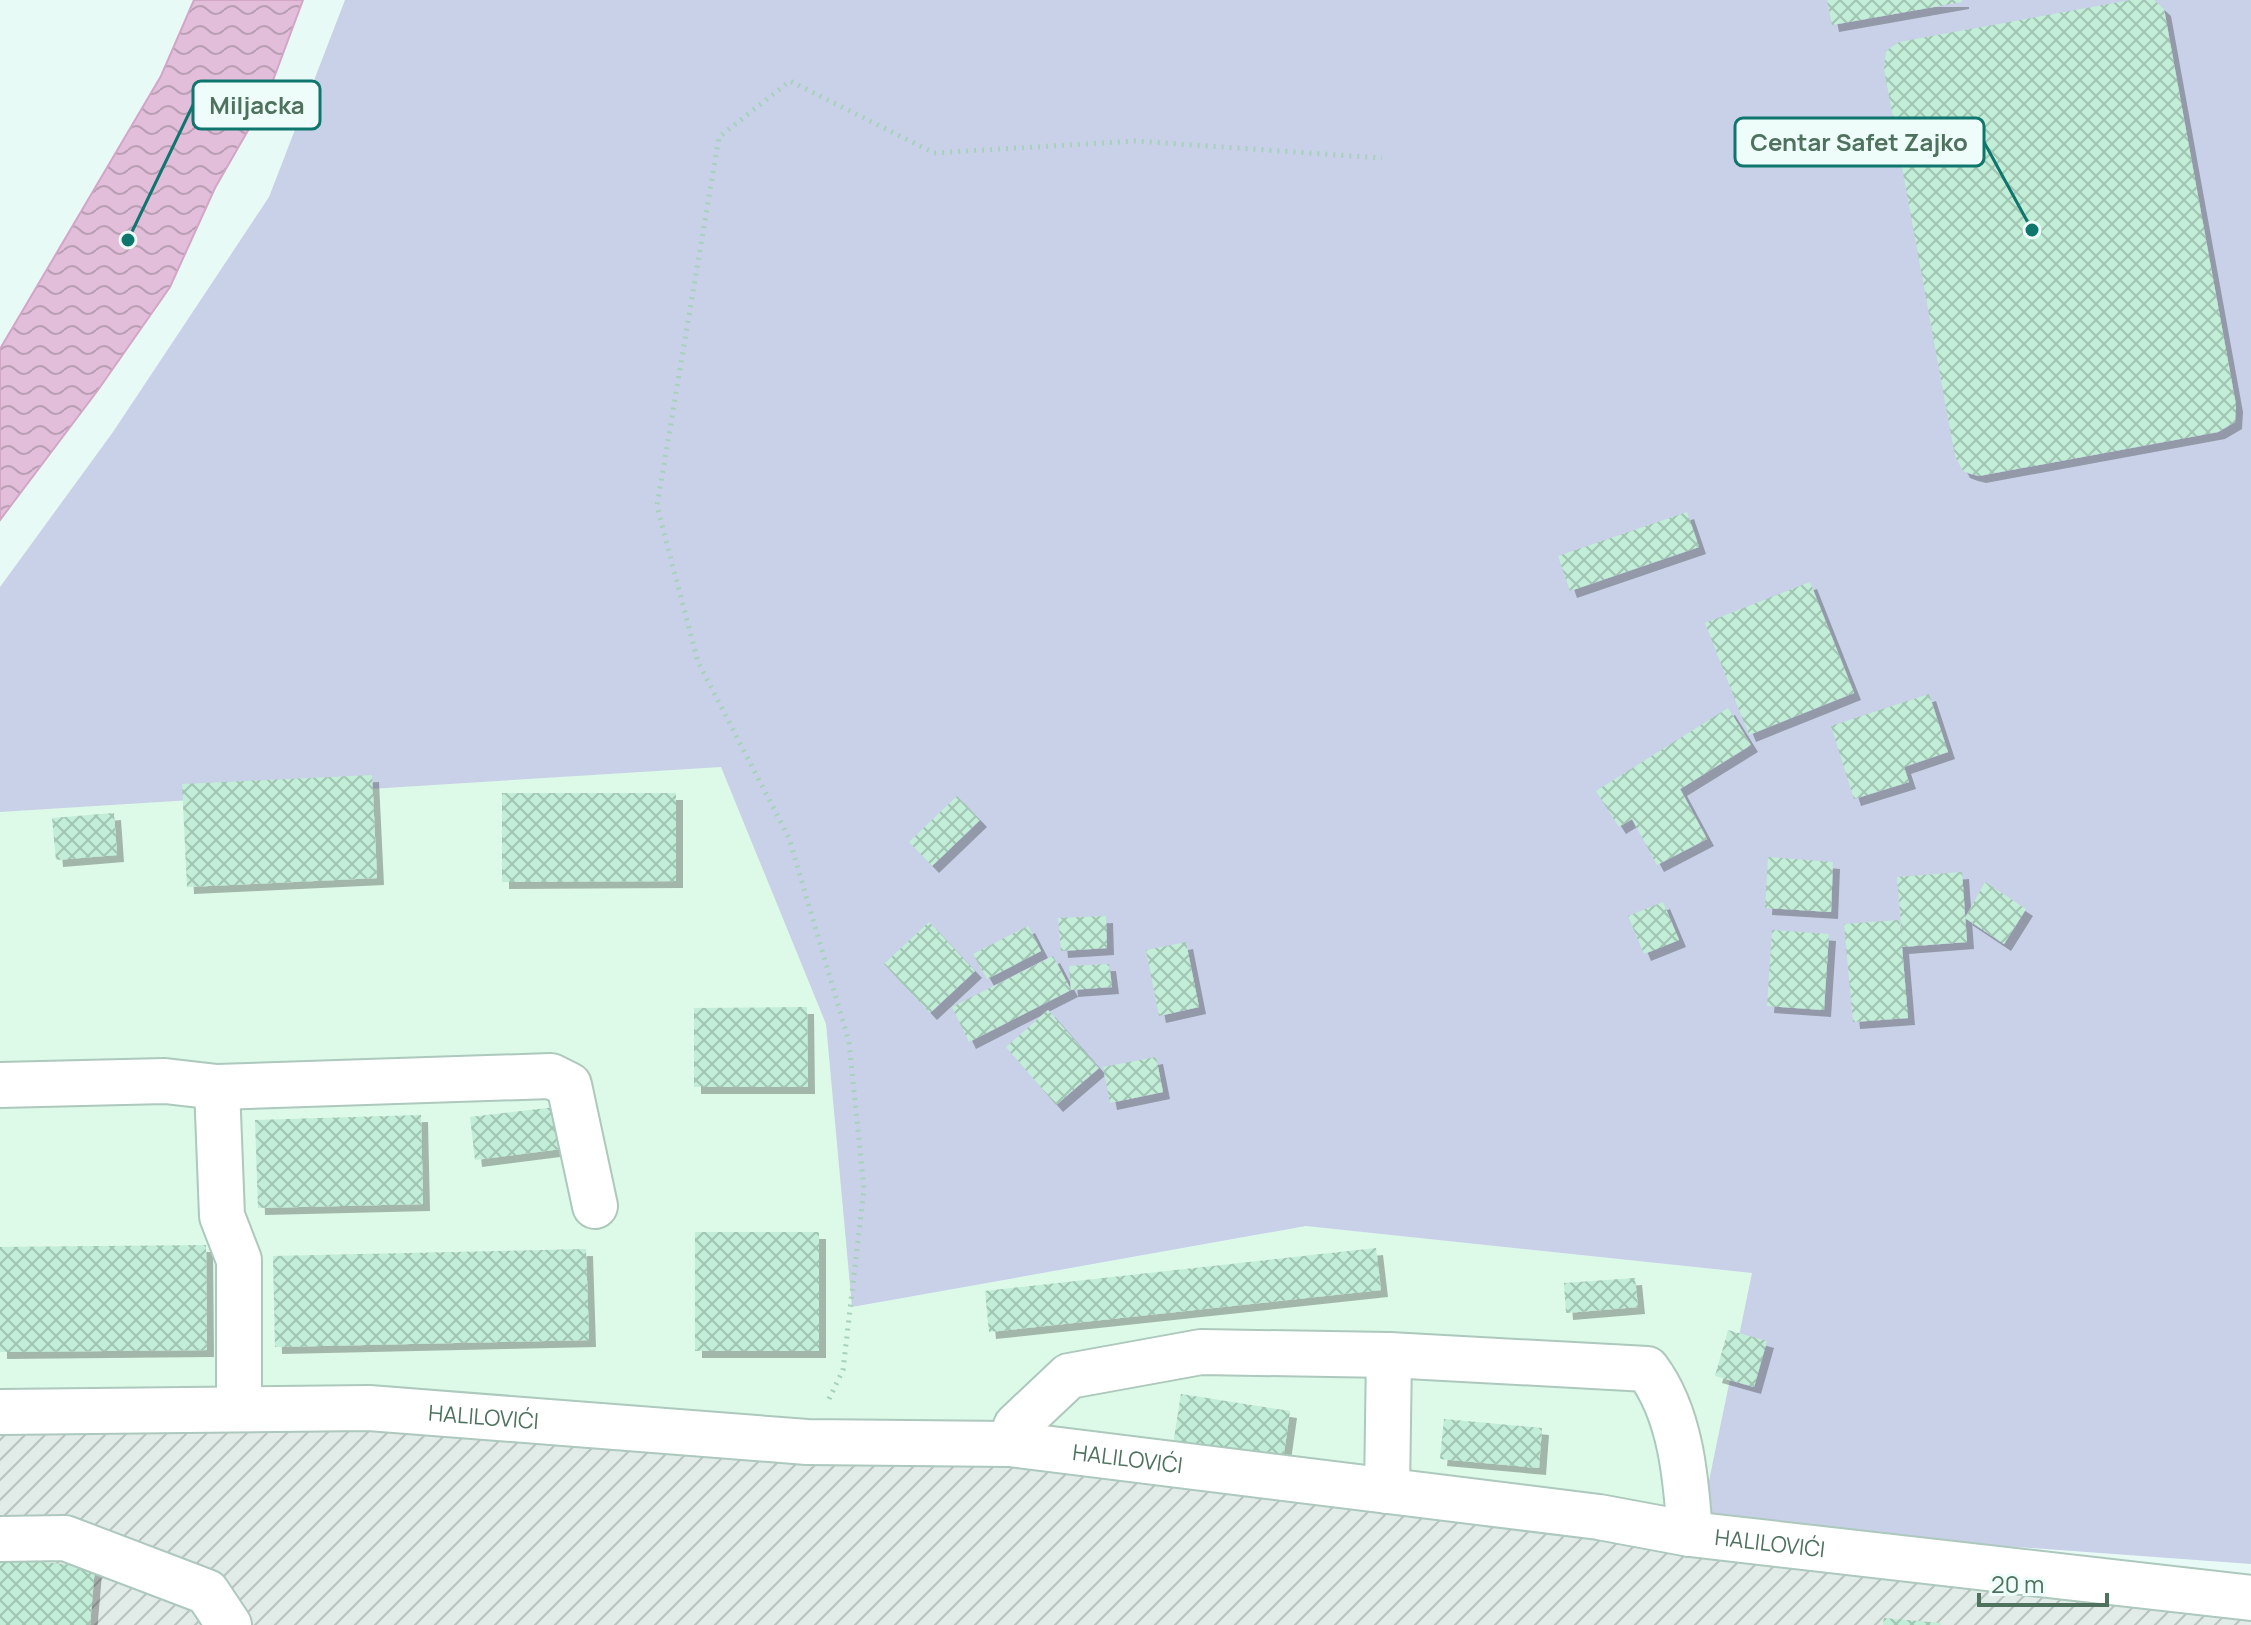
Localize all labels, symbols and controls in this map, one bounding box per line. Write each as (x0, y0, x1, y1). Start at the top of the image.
callout: Miljacka (193, 81, 320, 129)
text: Miljacka (209, 88, 305, 121)
callout: Centar Safet Zajko (1735, 118, 1984, 166)
text: Centar Safet Zajko (1750, 125, 1968, 158)
street label: HALILOVIĆI (427, 1398, 540, 1436)
street label: HALILOVIĆI (1071, 1437, 1185, 1480)
street label: HALILOVIĆI (1713, 1522, 1827, 1564)
scale bar (1979, 1557, 2107, 1607)
text: 20 m (1991, 1567, 2044, 1600)

